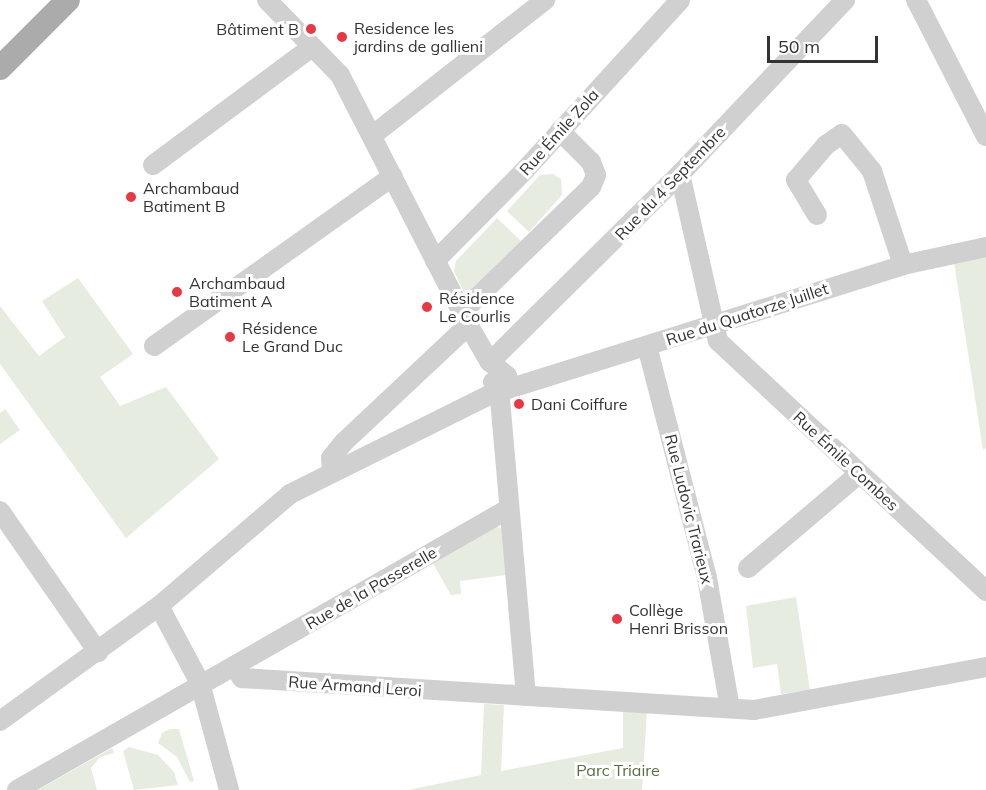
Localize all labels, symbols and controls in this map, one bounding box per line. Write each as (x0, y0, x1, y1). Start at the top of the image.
place label: Residence les jardins de gallieni (354, 18, 483, 56)
place label: Bâtiment B (216, 19, 299, 39)
marker: Bâtiment B (304, 22, 318, 36)
scale bar (770, 24, 881, 62)
marker: Residence les jardins de gallieni (335, 30, 349, 44)
text: 50 m (778, 35, 820, 58)
street label: Rue Émile Zola (515, 85, 603, 179)
street label: Rue du 4 Septembre (611, 122, 729, 244)
place label: Archambaud Batiment B (143, 178, 239, 216)
marker: Archambaud Batiment B (124, 190, 138, 204)
place label: Archambaud Batiment A (189, 273, 285, 311)
street label: Rue du Quatorze Juillet (664, 279, 830, 349)
marker: Archambaud Batiment A (170, 285, 184, 299)
place label: Résidence Le Courlis (439, 288, 514, 326)
marker: Résidence Le Courlis (420, 300, 434, 314)
place label: Résidence Le Grand Duc (242, 318, 343, 356)
marker: Résidence Le Grand Duc (223, 330, 237, 344)
place label: Dani Coiffure (531, 394, 627, 414)
marker: Dani Coiffure (512, 397, 526, 411)
street label: Rue Émile Combes (789, 407, 903, 515)
street label: Rue Ludovic Trarieux (661, 432, 717, 586)
street label: Rue de la Passerelle (302, 543, 440, 633)
place label: Collège Henri Brisson (629, 600, 728, 638)
marker: Collège Henri Brisson (610, 612, 624, 626)
street label: Rue Armand Leroi (288, 672, 422, 700)
park label: Parc Triaire (576, 760, 660, 780)

